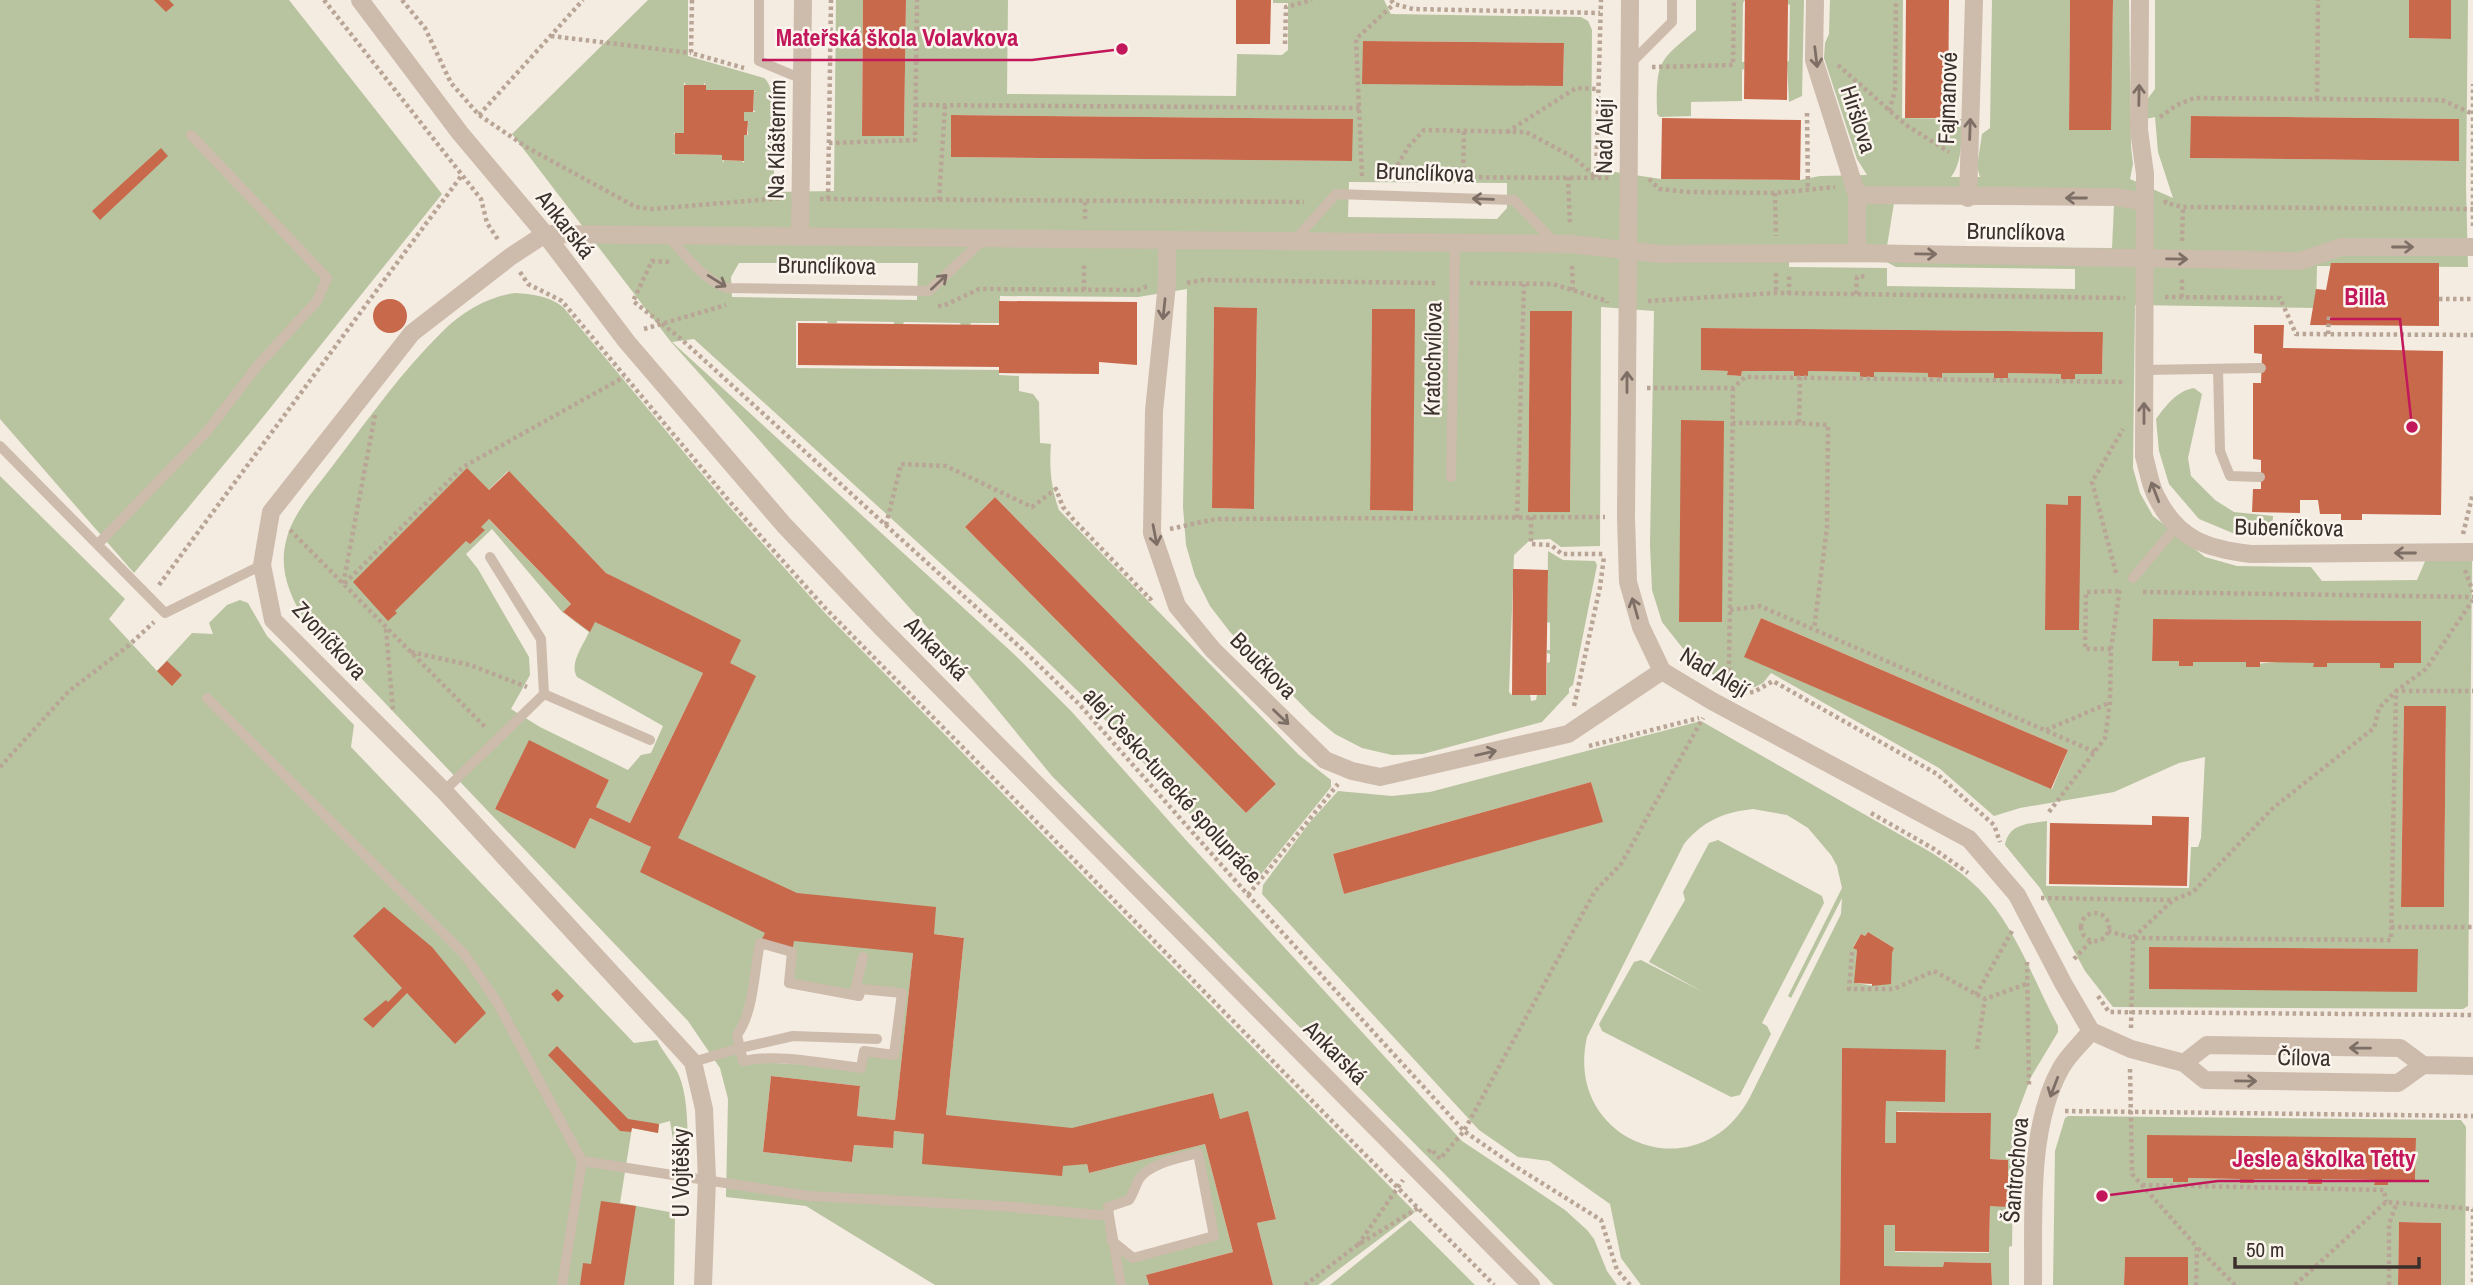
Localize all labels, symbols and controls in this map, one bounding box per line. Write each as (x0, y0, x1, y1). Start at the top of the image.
callout: Mateřská škola Volavkova (762, 15, 1032, 60)
text: Mateřská škola Volavkova (776, 21, 1018, 53)
one-way arrow (1809, 45, 1822, 68)
street label: Fajmanové (1930, 51, 1964, 145)
street label: Na Klášterním (759, 79, 793, 199)
street label: Hiršlova (1834, 81, 1885, 157)
one-way arrow (2133, 84, 2146, 107)
street label: Nad Alejí (1588, 97, 1620, 174)
one-way arrow (1963, 118, 1977, 141)
street label: Brunclíkova (1375, 155, 1475, 189)
street label: Ankarská (529, 183, 603, 265)
one-way arrow (2065, 191, 2088, 205)
one-way arrow (1471, 192, 1494, 205)
street label: Brunclíkova (1966, 215, 2066, 247)
one-way arrow (2391, 240, 2414, 254)
one-way arrow (1914, 248, 1937, 261)
street label: Brunclíkova (777, 249, 877, 281)
one-way arrow (2166, 252, 2189, 266)
one-way arrow (930, 273, 947, 290)
one-way arrow (707, 274, 726, 289)
callout: Billa (2330, 274, 2400, 319)
text: Billa (2344, 280, 2386, 312)
one-way arrow (1158, 297, 1171, 319)
street label: Kratochvílova (1416, 301, 1449, 416)
one-way arrow (1620, 371, 1633, 394)
one-way arrow (2137, 402, 2151, 425)
one-way arrow (2148, 481, 2161, 503)
street label: Bubeníčkova (2234, 511, 2344, 543)
one-way arrow (1148, 523, 1162, 546)
one-way arrow (2394, 546, 2417, 560)
street label: Zvoníčkova (286, 594, 375, 686)
one-way arrow (1628, 598, 1641, 620)
street label: Ankarská (898, 609, 976, 687)
street label: Boučkova (1224, 625, 1305, 706)
street label: Nad Alejí (1675, 639, 1756, 705)
street label: alej Česko-turecké spolupráce (1077, 680, 1269, 890)
one-way arrow (1273, 709, 1290, 726)
one-way arrow (1474, 746, 1497, 759)
street label: Ankarská (1297, 1013, 1375, 1091)
street label: Čílova (2277, 1041, 2332, 1073)
one-way arrow (2349, 1041, 2372, 1054)
one-way arrow (2234, 1074, 2257, 1088)
one-way arrow (2046, 1075, 2059, 1097)
street label: Šantrochova (1995, 1115, 2035, 1224)
street label: U Vojtěšky (665, 1128, 696, 1218)
callout: Jesle a školka Tetty (2218, 1136, 2429, 1181)
text: Jesle a školka Tetty (2232, 1142, 2416, 1174)
scale bar (2235, 1226, 2419, 1270)
text: 50 m (2246, 1235, 2284, 1264)

